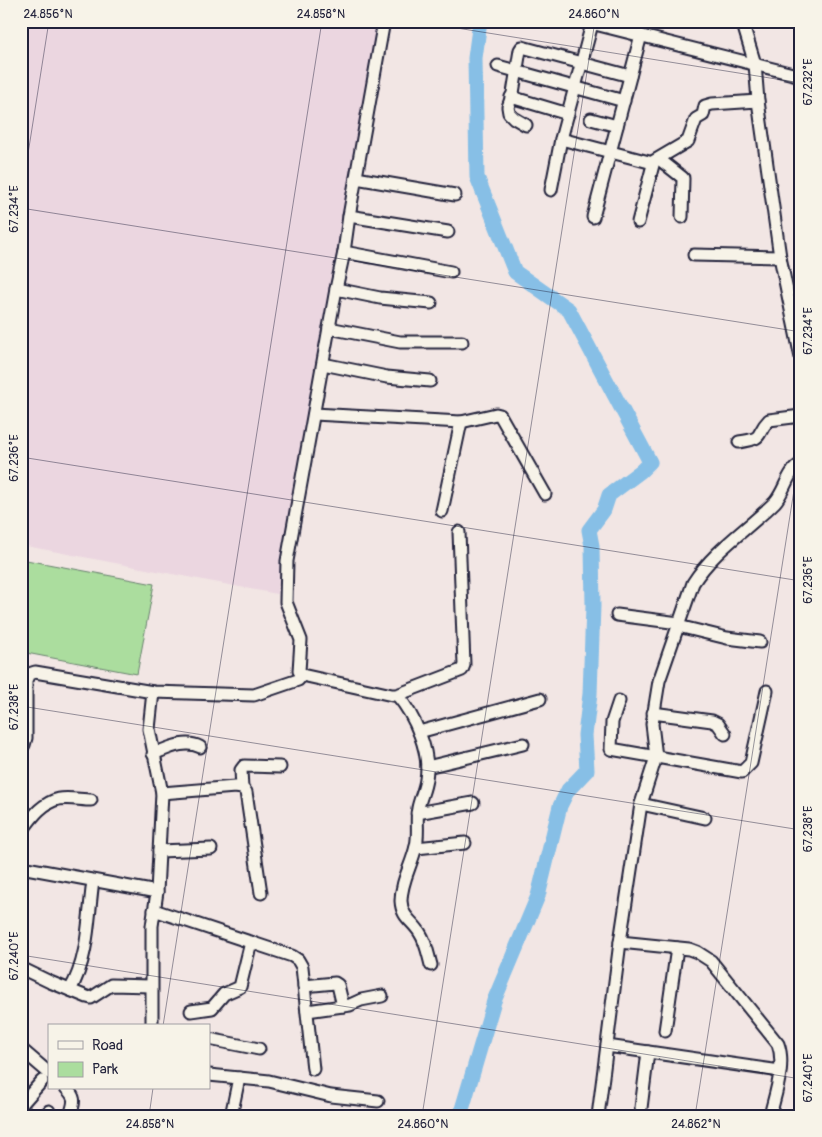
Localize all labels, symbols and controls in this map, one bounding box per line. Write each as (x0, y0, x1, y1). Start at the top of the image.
text: 24.856°N (23, 7, 73, 22)
text: 24.858°N (297, 7, 345, 22)
text: 24.860°N (569, 7, 619, 22)
text: 67.232°E (801, 58, 816, 106)
text: 67.234°E (7, 185, 22, 233)
text: 67.234°E (801, 307, 816, 355)
text: 67.236°E (7, 434, 22, 482)
text: 67.236°E (801, 556, 816, 604)
text: 67.238°E (7, 684, 22, 730)
text: 67.238°E (801, 806, 816, 852)
text: 67.240°E (7, 931, 22, 981)
legend (48, 1024, 210, 1090)
text: Road (92, 1036, 123, 1055)
text: 67.240°E (801, 1053, 816, 1103)
text: Park (92, 1060, 119, 1079)
text: 24.858°N (126, 1117, 174, 1132)
text: 24.860°N (398, 1117, 448, 1132)
text: 24.862°N (671, 1117, 721, 1132)

